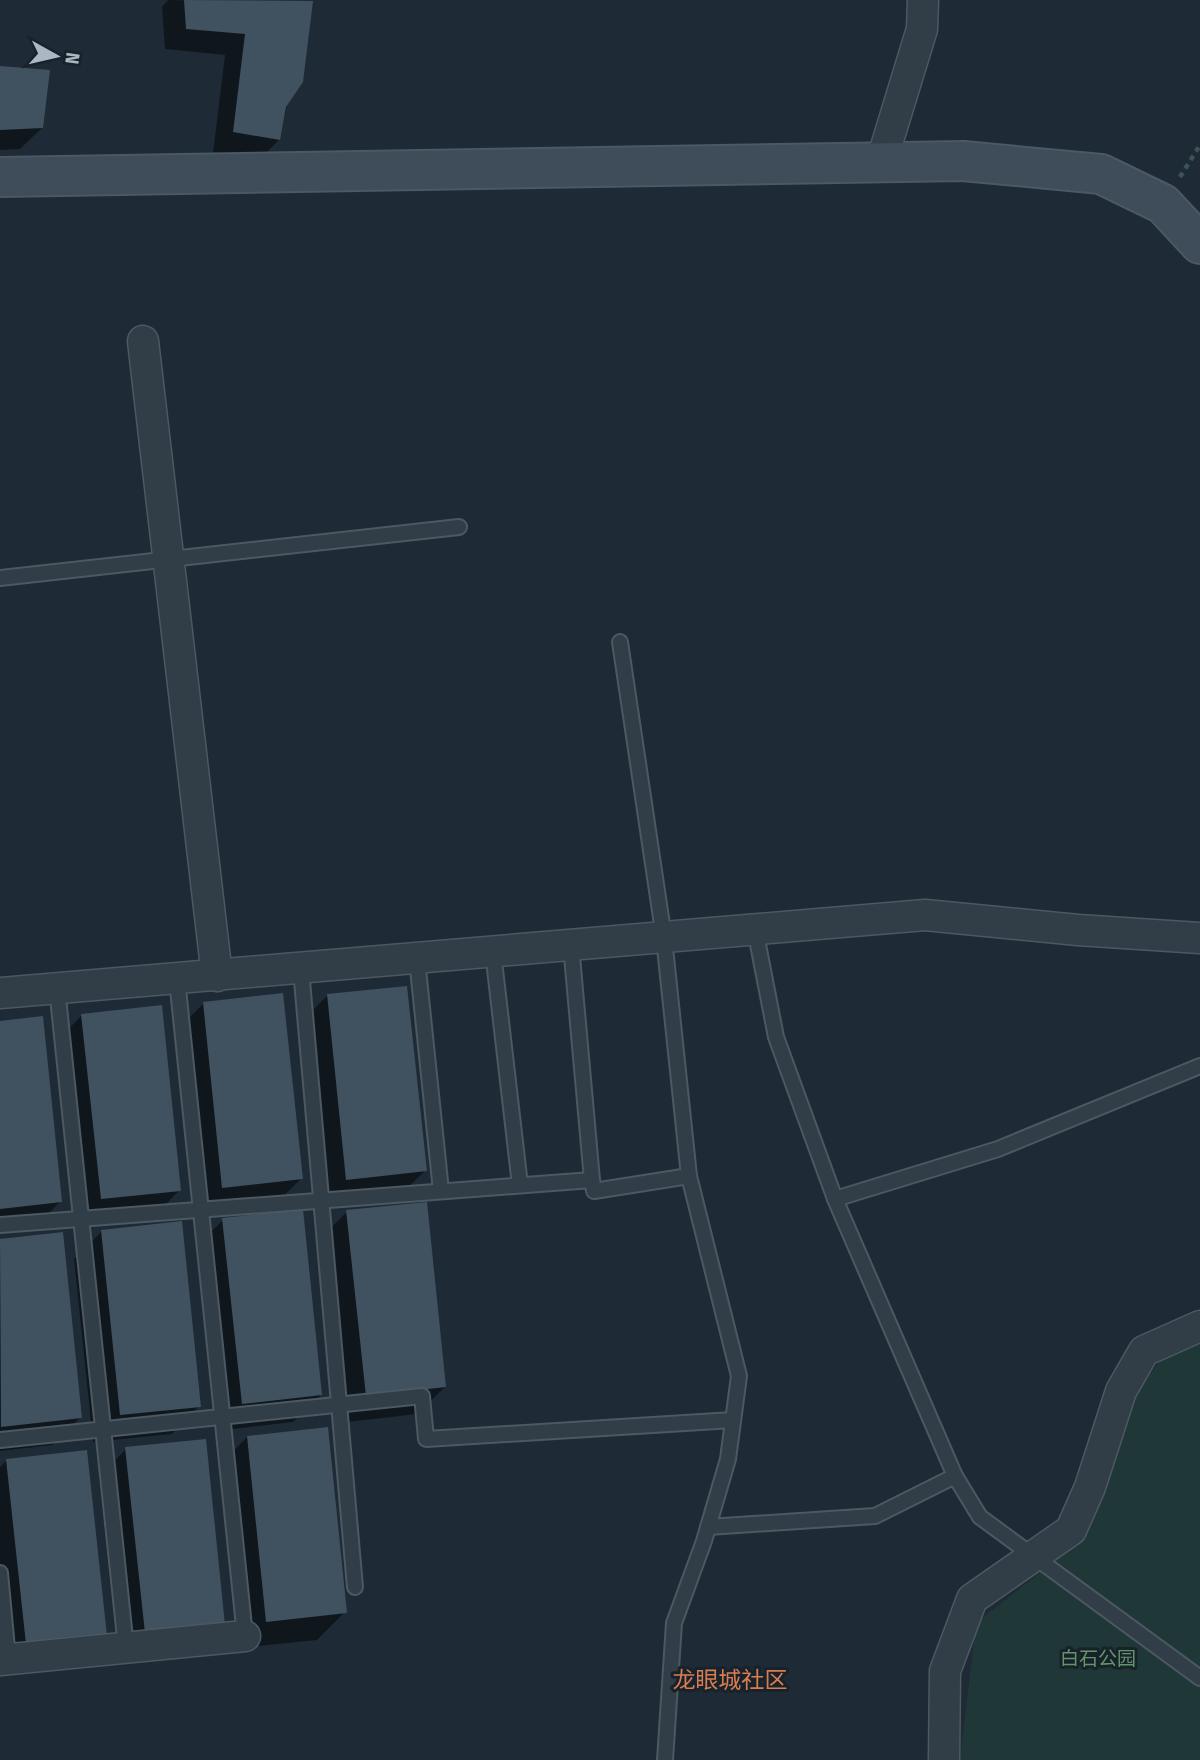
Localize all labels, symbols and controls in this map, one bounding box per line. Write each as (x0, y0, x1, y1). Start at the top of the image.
north arrow (21, 21, 91, 91)
text: N (60, 51, 85, 66)
park label: 白石公园 (1060, 1647, 1136, 1670)
district label: 龙眼城社区 (673, 1666, 788, 1694)

